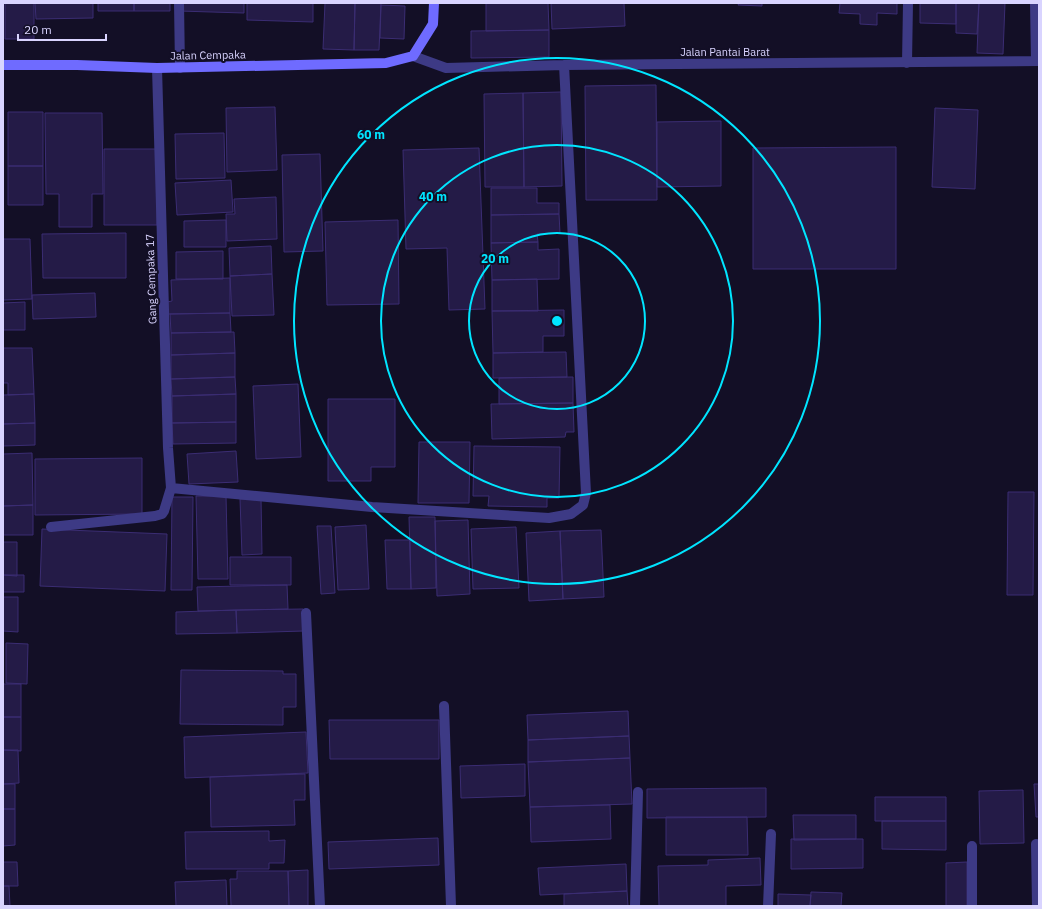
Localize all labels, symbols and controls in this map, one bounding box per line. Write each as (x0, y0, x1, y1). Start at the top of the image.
scale bar (18, 16, 106, 42)
text: 20 m (24, 22, 52, 37)
street label: Jalan Pantai Barat (680, 45, 770, 59)
street label: Jalan Cempaka (170, 47, 246, 63)
text: 60 m (357, 127, 385, 142)
text: 40 m (419, 189, 447, 204)
street label: Gang Cempaka 17 (142, 234, 160, 324)
text: 20 m (481, 251, 509, 266)
centre of rings (550, 314, 564, 328)

